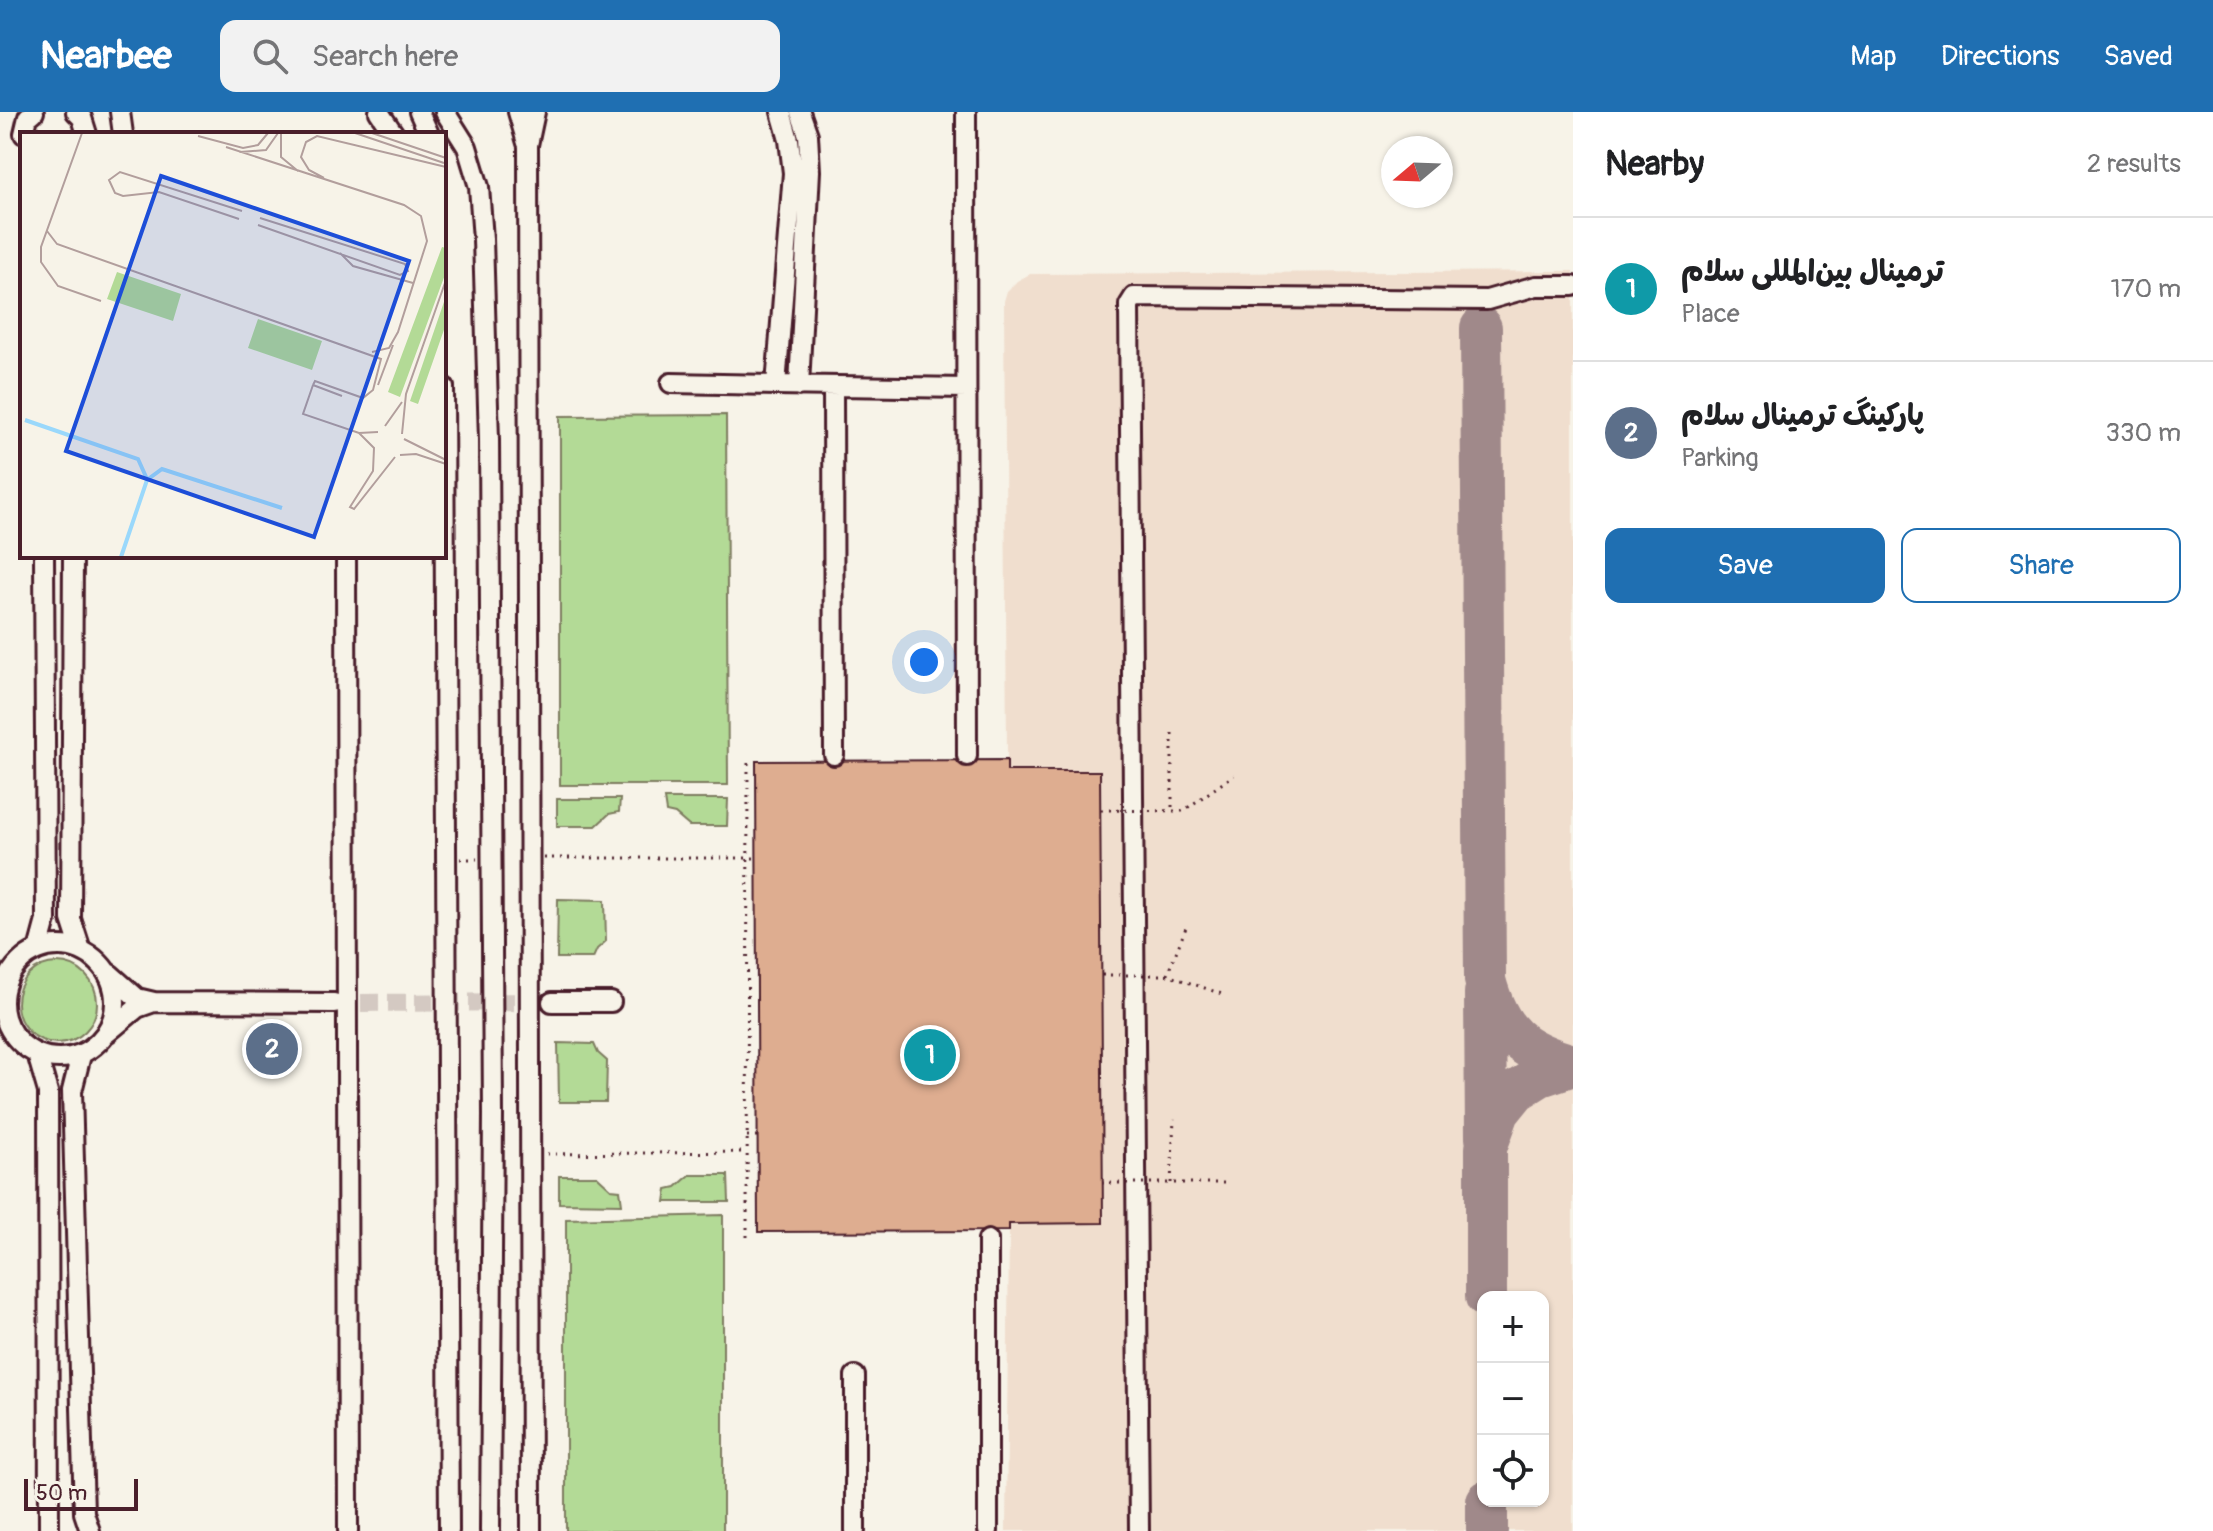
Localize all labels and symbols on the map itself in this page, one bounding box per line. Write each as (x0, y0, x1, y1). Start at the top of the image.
inset map (20, 132, 446, 558)
north arrow (1381, 136, 1453, 208)
your location (904, 642, 944, 682)
pin: 2 (246, 1019, 298, 1079)
pin: 1 (904, 1025, 956, 1085)
scale bar (24, 1475, 138, 1511)

